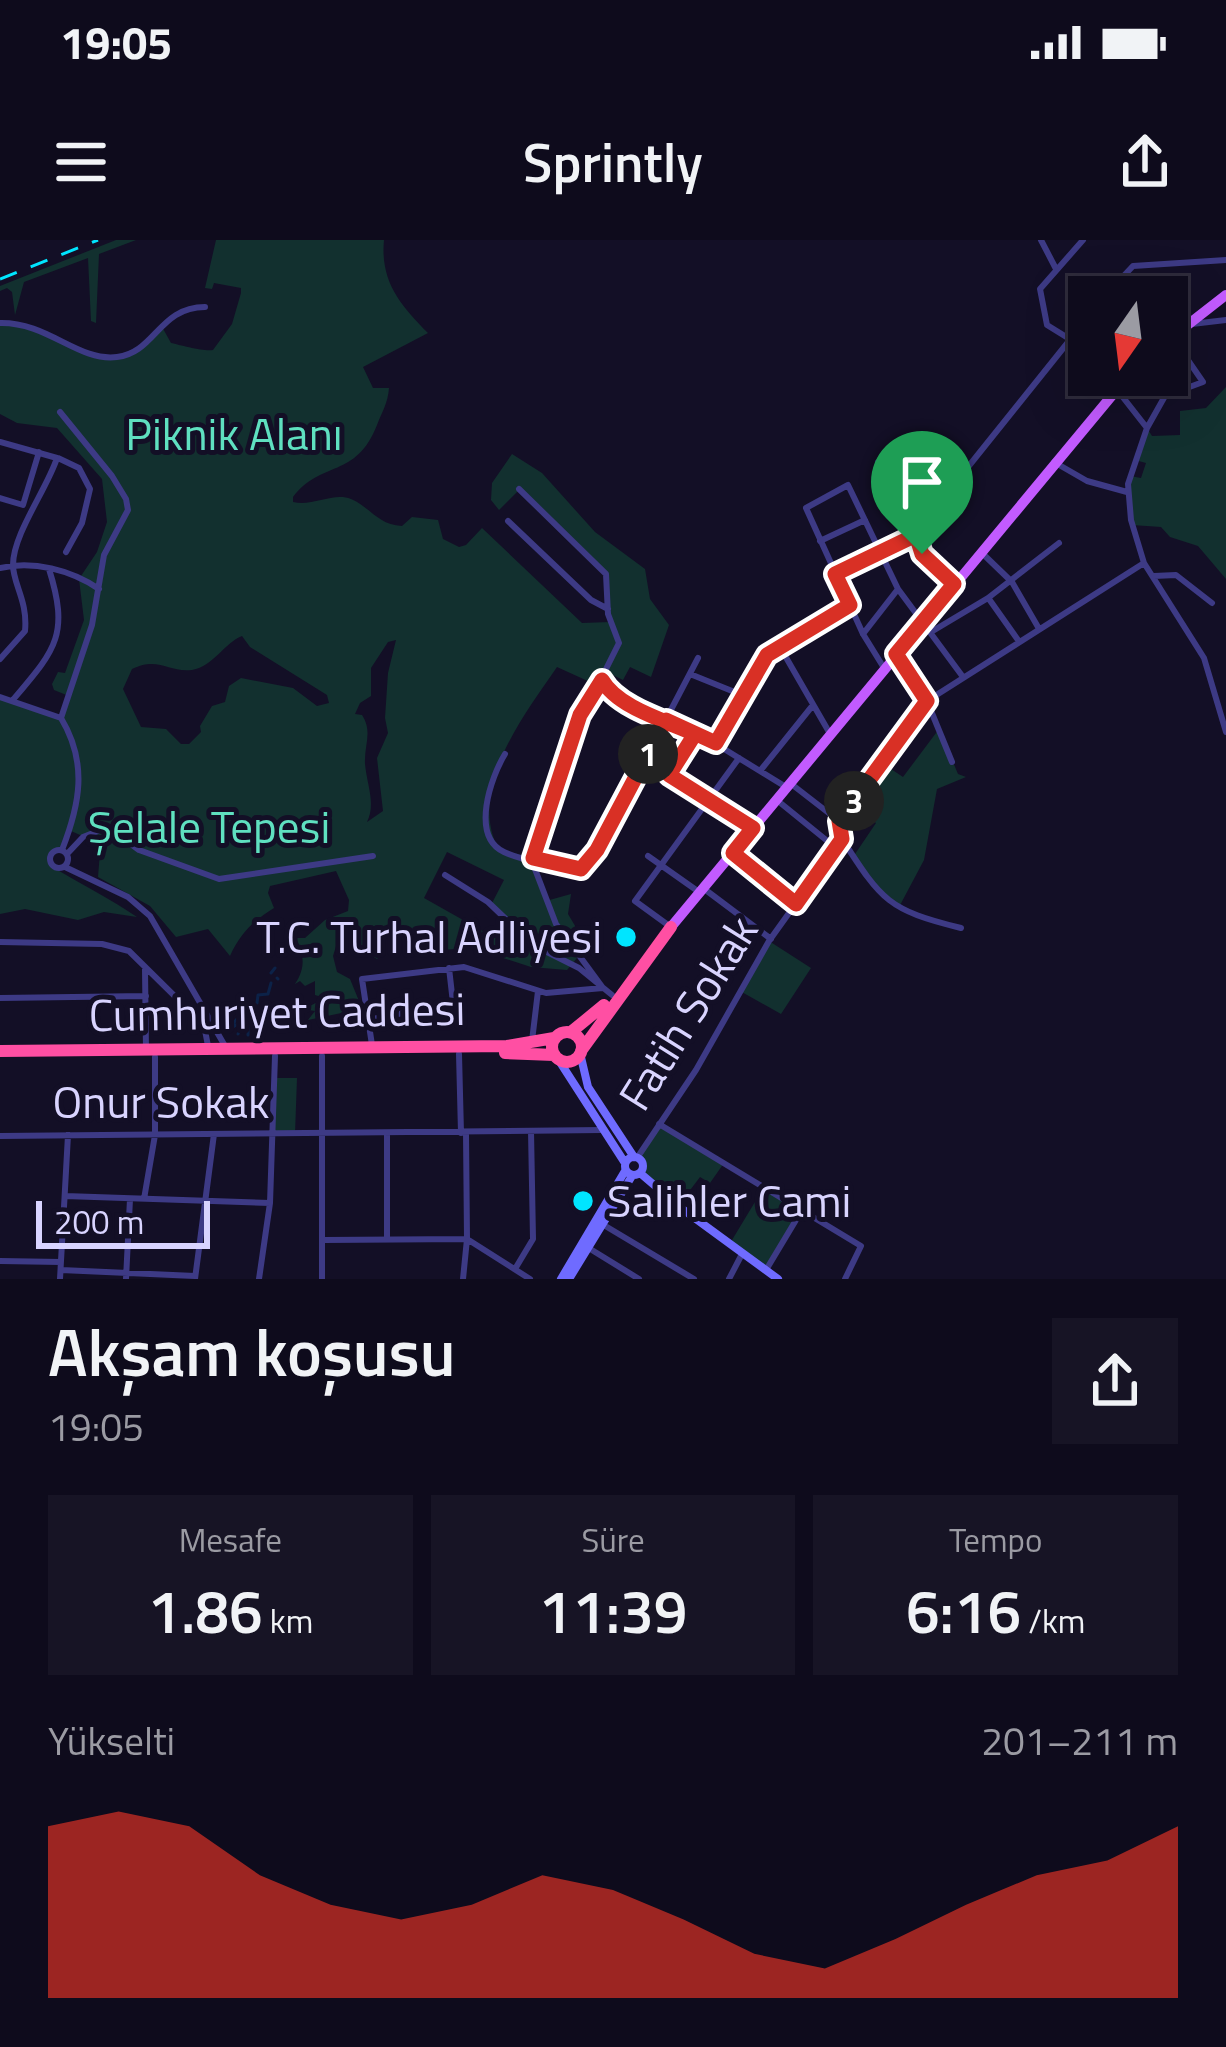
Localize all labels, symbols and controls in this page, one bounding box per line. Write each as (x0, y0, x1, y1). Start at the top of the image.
text: 19:05 (60, 8, 172, 76)
text: Sprintly (523, 121, 703, 203)
icon: menu (48, 129, 114, 195)
icon: share (1112, 129, 1178, 195)
north arrow (1068, 276, 1188, 396)
map controls (1068, 276, 1188, 396)
park label: Piknik Alanı (125, 399, 343, 467)
pin (871, 431, 973, 554)
icon: arrive (889, 449, 955, 515)
pin: 1 (618, 724, 678, 784)
text: 1 (639, 729, 657, 779)
pin: 3 (824, 771, 884, 831)
text: 3 (845, 776, 863, 826)
park label: Şelale Tepesi (88, 792, 330, 860)
place label: T.C. Turhal Adliyesi (256, 902, 602, 970)
street label: Fatih Sokak (601, 902, 774, 1123)
marker: T.C. Turhal Adliyesi (613, 924, 639, 950)
street label: Cumhuriyet Caddesi (88, 974, 466, 1048)
street label: Onur Sokak (53, 1067, 269, 1135)
place label: Salihler Cami (607, 1166, 851, 1234)
marker: Salihler Cami (570, 1188, 596, 1214)
scale bar (36, 1195, 210, 1248)
text: 200 m (54, 1197, 144, 1247)
text: Akşam koşusu (48, 1301, 455, 1402)
button: share (1052, 1318, 1178, 1444)
text: 19:05 (48, 1397, 144, 1456)
text: Mesafe (179, 1515, 282, 1565)
text: Süre (581, 1515, 645, 1565)
text: Tempo (949, 1515, 1042, 1565)
text: 1.86 (147, 1565, 263, 1656)
text: 11:39 (539, 1565, 687, 1656)
text: 6:16 (906, 1565, 1021, 1656)
text: km (263, 1596, 313, 1646)
text: /km (1021, 1596, 1085, 1646)
text: Yükselti (48, 1711, 175, 1770)
text: 201–211 m (981, 1711, 1178, 1770)

